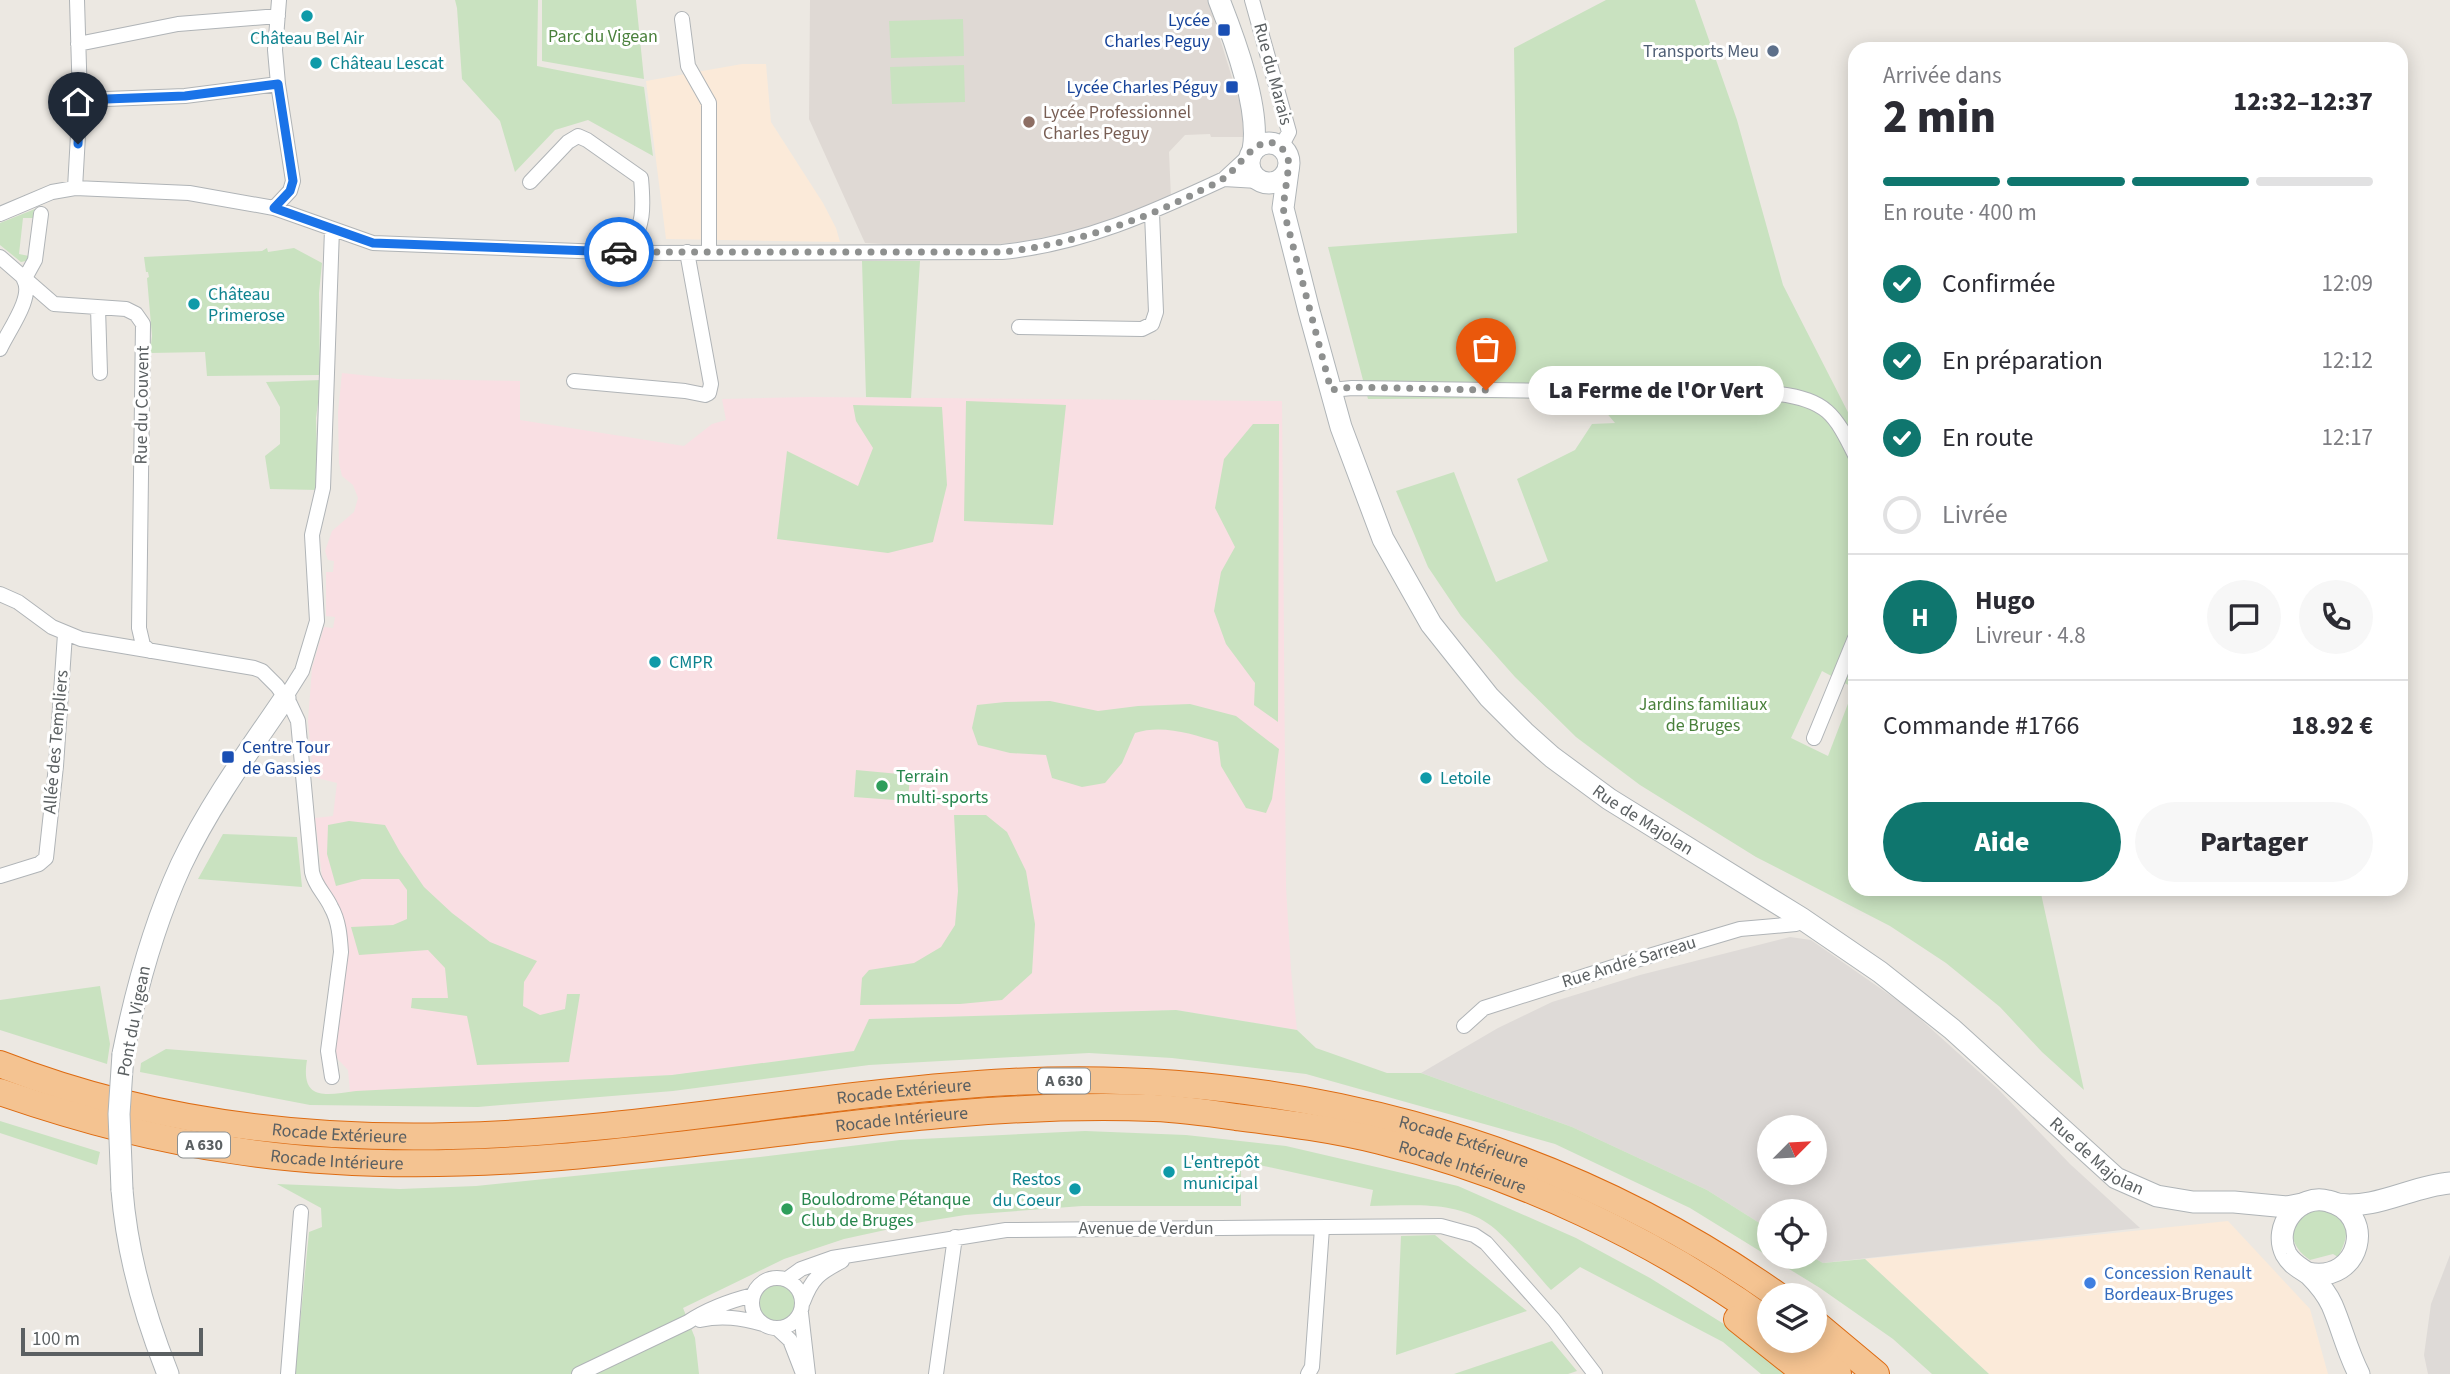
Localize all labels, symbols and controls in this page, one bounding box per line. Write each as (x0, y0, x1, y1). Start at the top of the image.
marker: Château Bel Air (299, 8, 315, 24)
place label: Lycée Charles Peguy (1104, 8, 1211, 54)
street label: Rue du Marais (1247, 20, 1299, 128)
marker: Lycée Charles Peguy (1216, 22, 1232, 38)
park label: Parc du Vigean (548, 24, 658, 49)
place label: Château Bel Air (250, 26, 365, 51)
place label: Transports Meu (1643, 39, 1759, 64)
marker: Transports Meu (1765, 43, 1781, 59)
place label: Château Lescat (330, 51, 444, 76)
marker: Château Lescat (308, 55, 324, 71)
text: Arrivée dans (1883, 59, 2002, 92)
pin (48, 72, 108, 144)
place label: Lycée Charles Péguy (1066, 75, 1219, 100)
marker: Lycée Charles Péguy (1224, 79, 1240, 95)
icon: home (59, 83, 97, 121)
text: 12:32–12:37 (2233, 83, 2373, 120)
text: 2 min (1883, 85, 1996, 150)
place label: Lycée Professionnel Charles Peguy (1043, 100, 1191, 146)
marker: Lycée Professionnel Charles Peguy (1021, 114, 1037, 130)
text: En route · 400 m (1883, 196, 2037, 229)
courier (584, 217, 654, 287)
icon: car (600, 233, 638, 271)
icon: check (1883, 265, 1921, 303)
text: Confirmée (1942, 265, 2056, 302)
text: 12:09 (2322, 267, 2373, 300)
place label: Château Primerose (208, 282, 285, 328)
marker: Château Primerose (186, 296, 202, 312)
pin (1456, 318, 1516, 390)
icon: bag (1467, 329, 1505, 367)
icon: check (1883, 342, 1921, 380)
text: En préparation (1942, 342, 2103, 379)
text: 12:12 (2322, 344, 2373, 377)
street label: Rue du Couvent (128, 345, 156, 465)
callout: La Ferme de l'Or Vert (1528, 366, 1784, 414)
text: La Ferme de l'Or Vert (1549, 374, 1763, 407)
icon: check (1883, 419, 1921, 457)
text: En route (1942, 419, 2033, 456)
text: 12:17 (2322, 421, 2373, 454)
text: Livrée (1942, 496, 2008, 533)
button: chat (2207, 580, 2281, 654)
button: phone (2299, 580, 2373, 654)
text: Hugo (1975, 582, 2035, 619)
text: H (1911, 599, 1929, 636)
text: Livreur · 4.8 (1975, 619, 2086, 652)
place label: CMPR (669, 650, 713, 675)
marker: CMPR (647, 654, 663, 670)
street label: Allée des Templiers (37, 669, 75, 815)
park label: Jardins familiaux de Bruges (1639, 692, 1767, 738)
text: Commande #1766 (1883, 707, 2080, 744)
text: 18.92 € (2291, 707, 2373, 744)
place label: Centre Tour de Gassies (242, 735, 331, 781)
marker: Centre Tour de Gassies (220, 749, 236, 765)
place label: Terrain multi-sports (896, 764, 988, 810)
place label: Letoile (1440, 766, 1491, 791)
marker: Letoile (1418, 770, 1434, 786)
marker: Terrain multi-sports (874, 778, 890, 794)
street label: Rue de Majolan (1587, 778, 1698, 861)
button: Aide (1883, 802, 2121, 882)
button: Partager (2135, 802, 2373, 882)
street label: Rue André Sarreau (1559, 930, 1699, 994)
street label: Pont du Vigean (111, 963, 157, 1079)
road number: A 630 (1038, 1068, 1090, 1093)
street label: Rocade Extérieure (835, 1072, 972, 1110)
street label: Rocade Intérieure (834, 1100, 969, 1138)
street label: Rocade Extérieure (1396, 1109, 1533, 1174)
street label: Rue de Majolan (2044, 1111, 2148, 1201)
north arrow (1757, 1115, 1827, 1185)
map controls (1757, 1115, 1827, 1353)
street label: Rocade Extérieure (271, 1117, 407, 1149)
road number: A 630 (178, 1133, 230, 1158)
street label: Rocade Intérieure (1396, 1134, 1530, 1200)
street label: Rocade Intérieure (269, 1143, 404, 1176)
place label: L'entrepôt municipal (1183, 1150, 1259, 1196)
marker: L'entrepôt municipal (1161, 1164, 1177, 1180)
place label: Restos du Coeur (993, 1167, 1062, 1213)
marker: Restos du Coeur (1067, 1181, 1083, 1197)
place label: Boulodrome Pétanque Club de Bruges (801, 1187, 971, 1233)
button: locate (1757, 1199, 1827, 1269)
marker: Boulodrome Pétanque Club de Bruges (779, 1201, 795, 1217)
street label: Avenue de Verdun (1078, 1216, 1214, 1241)
place label: Concession Renault Bordeaux-Bruges (2104, 1261, 2252, 1307)
marker: Concession Renault Bordeaux-Bruges (2082, 1275, 2098, 1291)
button: layers (1757, 1283, 1827, 1353)
scale bar (21, 1325, 203, 1357)
text: 100 m (32, 1326, 80, 1353)

